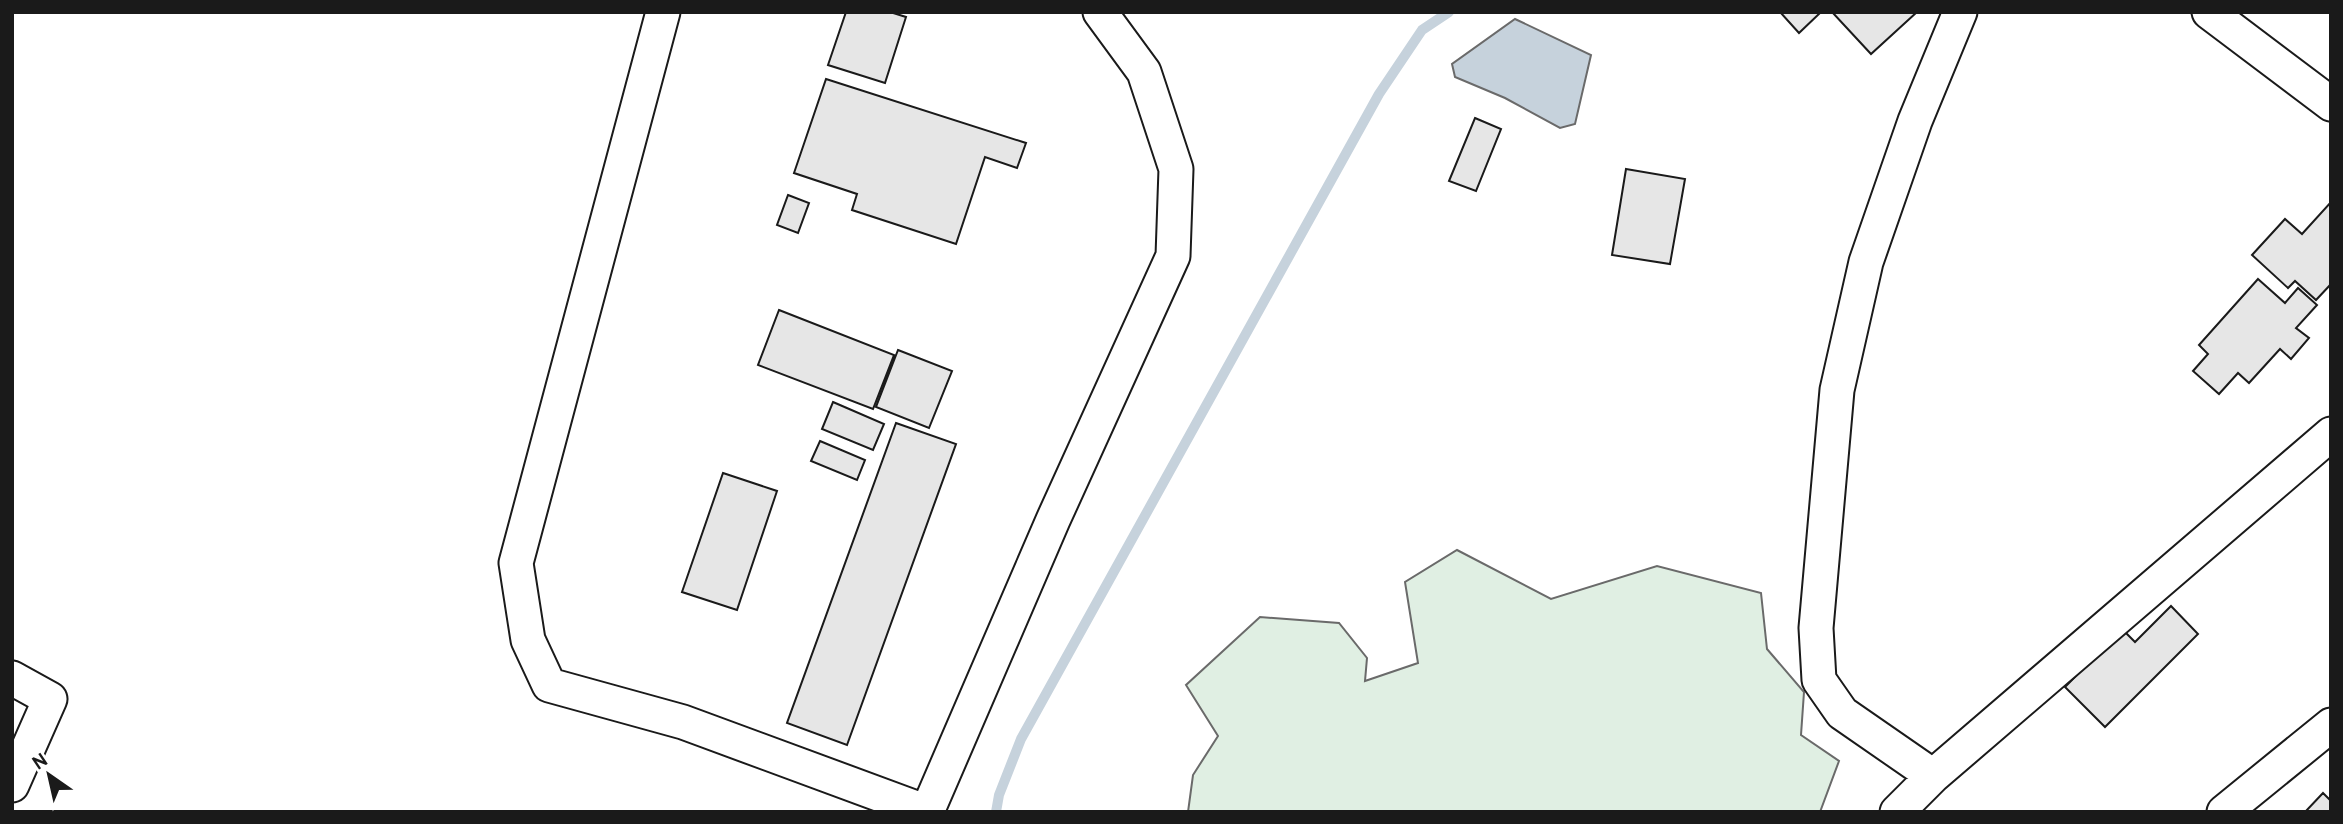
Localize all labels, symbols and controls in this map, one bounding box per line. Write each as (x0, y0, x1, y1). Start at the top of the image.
north arrow (14, 740, 84, 810)
text: N (28, 749, 53, 776)

